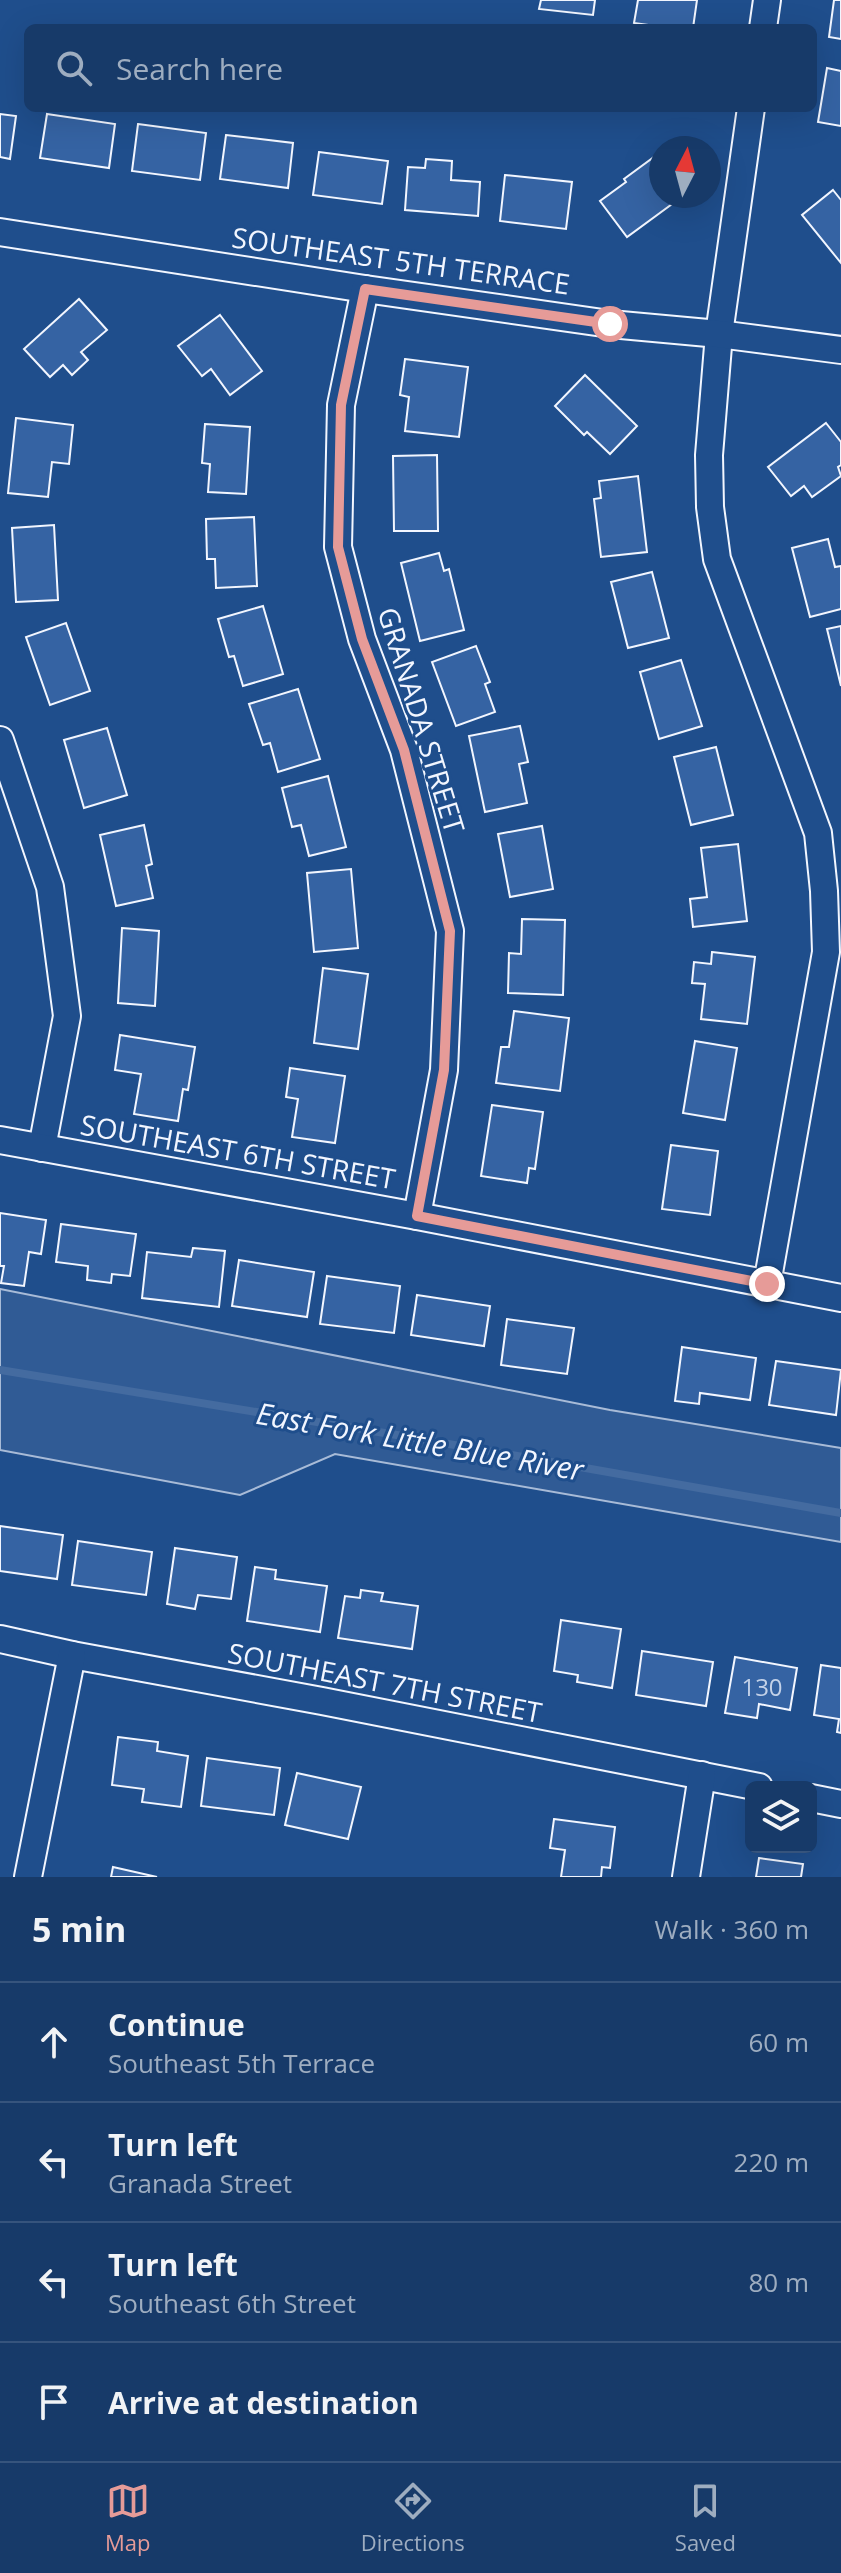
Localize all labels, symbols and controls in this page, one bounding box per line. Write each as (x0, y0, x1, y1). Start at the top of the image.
search box (24, 24, 817, 112)
icon: search (52, 46, 96, 90)
text: Search here (116, 48, 283, 89)
north arrow (649, 136, 721, 208)
street label: SOUTHEAST 5TH TERRACE (230, 217, 572, 303)
route start (592, 306, 628, 342)
street label: GRANADA STREET (370, 603, 475, 838)
street label: SOUTHEAST 6TH STREET (78, 1105, 399, 1197)
route end (749, 1266, 785, 1302)
water label: East Fork Little Blue River (253, 1392, 588, 1490)
street label: SOUTHEAST 7TH STREET (225, 1633, 546, 1731)
house number: 130 (741, 1670, 783, 1703)
map controls (745, 1781, 817, 1853)
button: layers (745, 1781, 817, 1853)
text: 5 min (32, 1906, 126, 1952)
text: Walk · 360 m (655, 1911, 809, 1947)
text: Continue (108, 2004, 245, 2045)
icon: ahead (32, 2020, 76, 2064)
text: 60 m (748, 2024, 809, 2060)
text: Southeast 5th Terrace (108, 2045, 375, 2081)
text: Turn left (108, 2124, 238, 2165)
icon: left (32, 2140, 76, 2184)
text: 220 m (734, 2144, 809, 2180)
text: Granada Street (108, 2165, 292, 2201)
text: Turn left (108, 2244, 238, 2285)
icon: left (32, 2260, 76, 2304)
text: 80 m (748, 2264, 809, 2300)
text: Southeast 6th Street (108, 2285, 356, 2321)
icon: arrive (32, 2380, 76, 2424)
text: Arrive at destination (108, 2382, 419, 2423)
tab: Map (105, 2479, 151, 2557)
tab: Directions (361, 2479, 465, 2557)
tab: Saved (675, 2479, 736, 2557)

